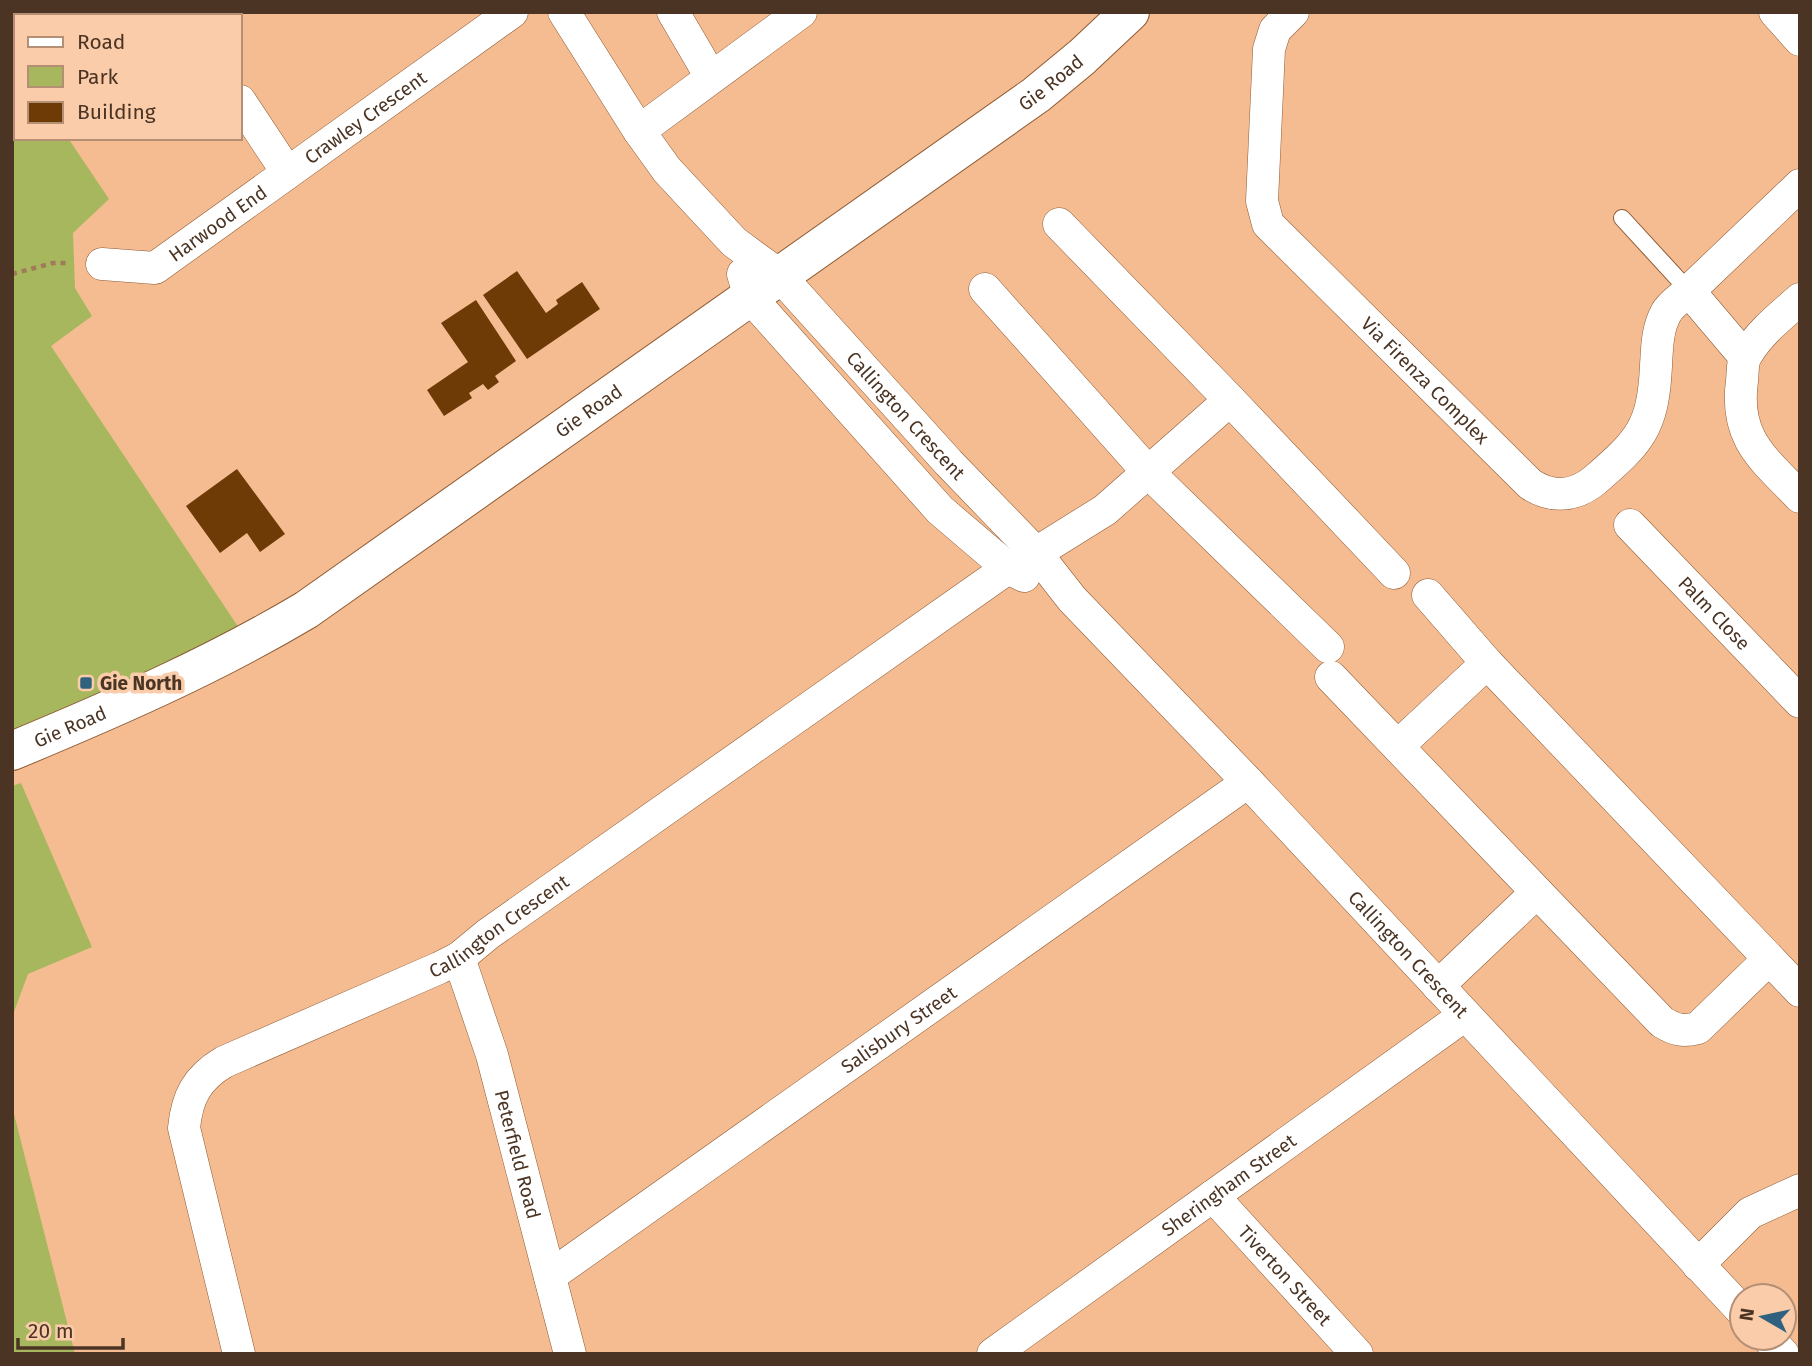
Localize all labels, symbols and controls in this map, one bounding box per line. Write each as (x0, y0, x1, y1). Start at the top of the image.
legend (14, 14, 242, 140)
text: Road (77, 29, 125, 55)
street label: Gie Road (1014, 49, 1088, 115)
text: Park (77, 64, 119, 90)
street label: Crawley Crescent (300, 66, 431, 169)
text: Building (77, 99, 156, 125)
street label: Harwood End (164, 180, 271, 266)
street label: Via Firenza Complex (1357, 312, 1495, 449)
street label: Callington Crescent (842, 346, 970, 484)
street label: Gie Road (551, 379, 626, 442)
street label: Palm Close (1674, 571, 1755, 655)
place label: Gie North (100, 672, 182, 695)
marker: Gie North (78, 675, 94, 691)
street label: Gie Road (30, 701, 110, 752)
street label: Callington Crescent (425, 869, 573, 982)
street label: Callington Crescent (1344, 886, 1474, 1022)
street label: Salisbury Street (836, 981, 961, 1078)
street label: Peterfield Road (490, 1087, 546, 1221)
street label: Sheringham Street (1157, 1129, 1300, 1241)
street label: Tiverton Street (1234, 1220, 1337, 1330)
north arrow (1728, 1282, 1798, 1352)
scale bar (18, 1306, 122, 1350)
text: N (1734, 1306, 1759, 1322)
text: 20 m (28, 1318, 74, 1344)

